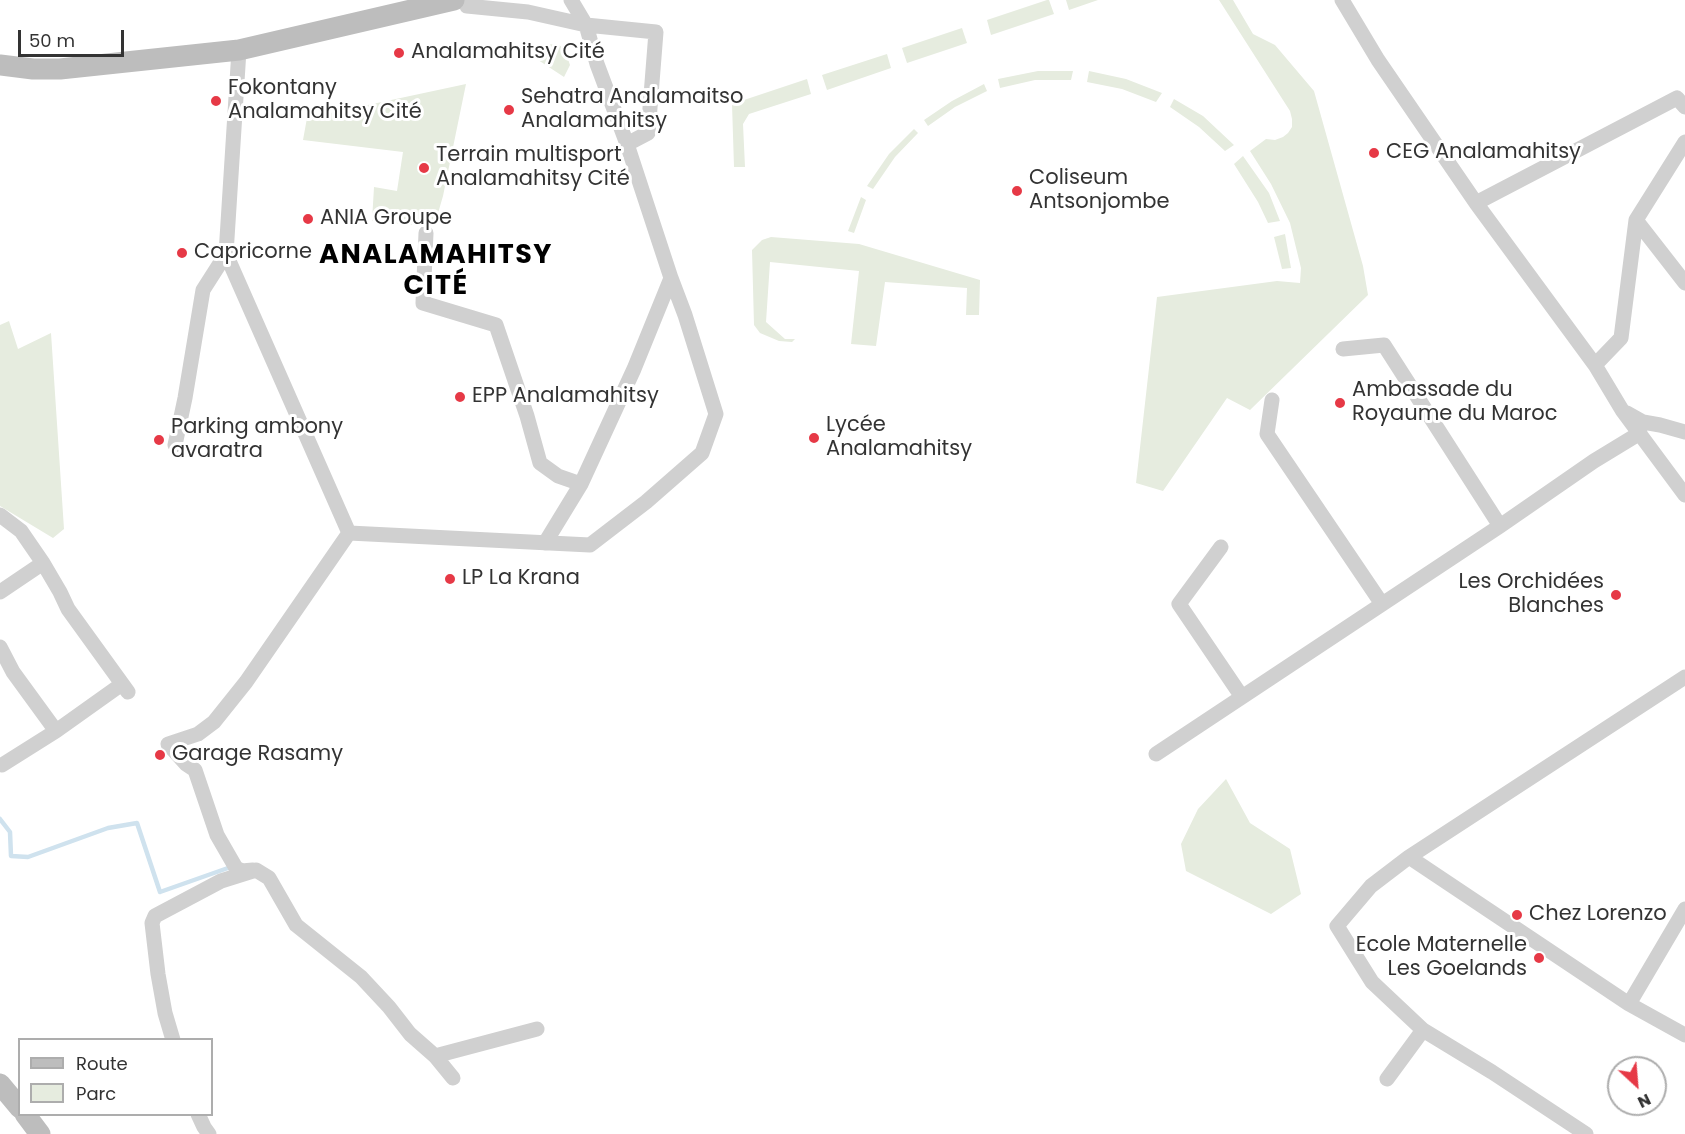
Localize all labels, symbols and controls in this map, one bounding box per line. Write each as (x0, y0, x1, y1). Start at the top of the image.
scale bar (21, 18, 128, 56)
text: 50 m (29, 28, 75, 53)
place label: Analamahitsy Cité (411, 40, 605, 66)
marker: Analamahitsy Cité (392, 46, 406, 60)
place label: Fokontany Analamahitsy Cité (228, 76, 422, 126)
place label: Sehatra Analamaitso Analamahitsy (521, 85, 743, 135)
marker: Fokontany Analamahitsy Cité (209, 94, 223, 108)
marker: Sehatra Analamaitso Analamahitsy (502, 103, 516, 117)
place label: CEG Analamahitsy (1386, 140, 1581, 166)
place label: Terrain multisport Analamahitsy Cité (436, 143, 630, 193)
marker: CEG Analamahitsy (1367, 146, 1381, 160)
marker: Terrain multisport Analamahitsy Cité (417, 161, 431, 175)
place label: Coliseum Antsonjombe (1029, 166, 1170, 216)
marker: Coliseum Antsonjombe (1010, 184, 1024, 198)
place label: ANIA Groupe (320, 206, 452, 232)
marker: ANIA Groupe (301, 212, 315, 226)
place label: Capricorne (194, 240, 312, 266)
district label: ANALAMAHITSY CITÉ (319, 240, 553, 303)
marker: Capricorne (175, 246, 189, 260)
place label: Ambassade du Royaume du Maroc (1352, 378, 1557, 428)
place label: EPP Analamahitsy (472, 384, 659, 410)
marker: EPP Analamahitsy (453, 390, 467, 404)
marker: Ambassade du Royaume du Maroc (1333, 396, 1347, 410)
place label: Lycée Analamahitsy (826, 413, 972, 463)
place label: Parking ambony avaratra (171, 415, 343, 465)
marker: Lycée Analamahitsy (807, 431, 821, 445)
marker: Parking ambony avaratra (152, 433, 166, 447)
place label: LP La Krana (462, 566, 580, 592)
place label: Les Orchidées Blanches (1458, 570, 1604, 620)
marker: LP La Krana (443, 572, 457, 586)
marker: Les Orchidées Blanches (1609, 588, 1623, 602)
place label: Garage Rasamy (172, 742, 343, 768)
marker: Garage Rasamy (153, 748, 167, 762)
place label: Chez Lorenzo (1529, 902, 1667, 928)
marker: Chez Lorenzo (1510, 908, 1524, 922)
place label: Ecole Maternelle Les Goelands (1356, 933, 1527, 983)
marker: Ecole Maternelle Les Goelands (1532, 951, 1546, 965)
legend (18, 1038, 213, 1116)
text: Route (76, 1051, 128, 1076)
north arrow (1607, 1056, 1667, 1116)
text: Parc (76, 1081, 116, 1106)
text: N (1634, 1088, 1655, 1114)

